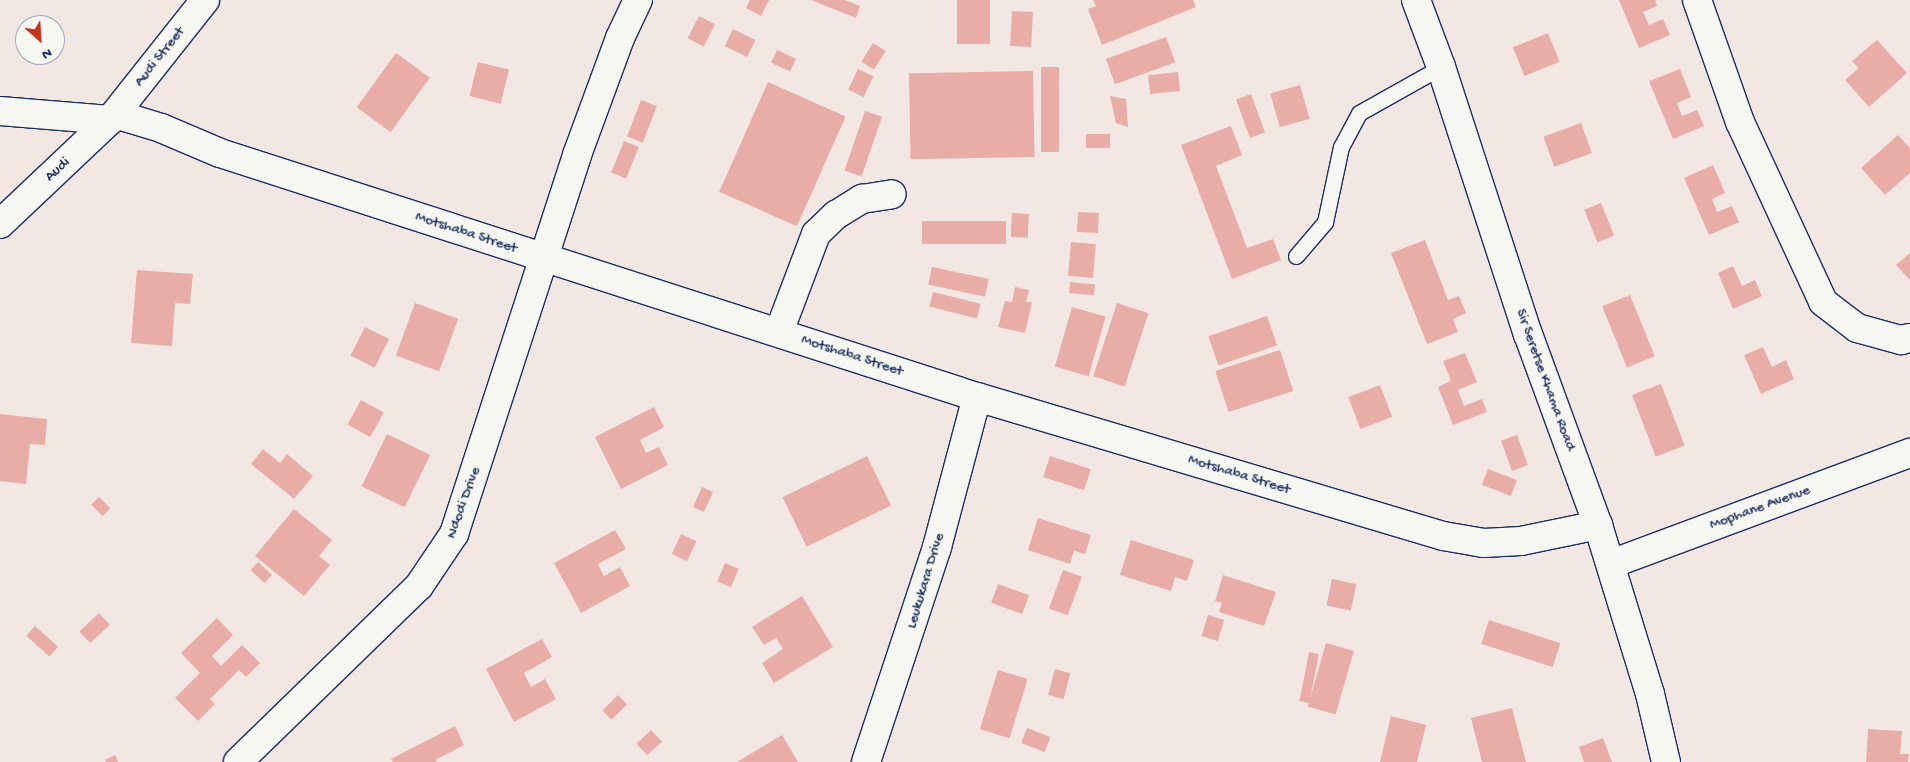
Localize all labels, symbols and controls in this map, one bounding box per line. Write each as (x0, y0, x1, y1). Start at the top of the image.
north arrow (15, 15, 65, 65)
street label: Audi Street (131, 23, 189, 91)
text: N (39, 43, 54, 63)
street label: Audi (42, 154, 74, 186)
street label: Motshaba Street (413, 208, 519, 258)
street label: Sir Seretse Khama Road (1511, 307, 1579, 453)
street label: Motshaba Street (799, 331, 905, 381)
street label: Motshaba Street (1186, 451, 1292, 499)
street label: Ndodi Drive (443, 465, 485, 541)
street label: Mophane Avenue (1707, 482, 1813, 534)
street label: Leukukara Drive (903, 531, 949, 631)

